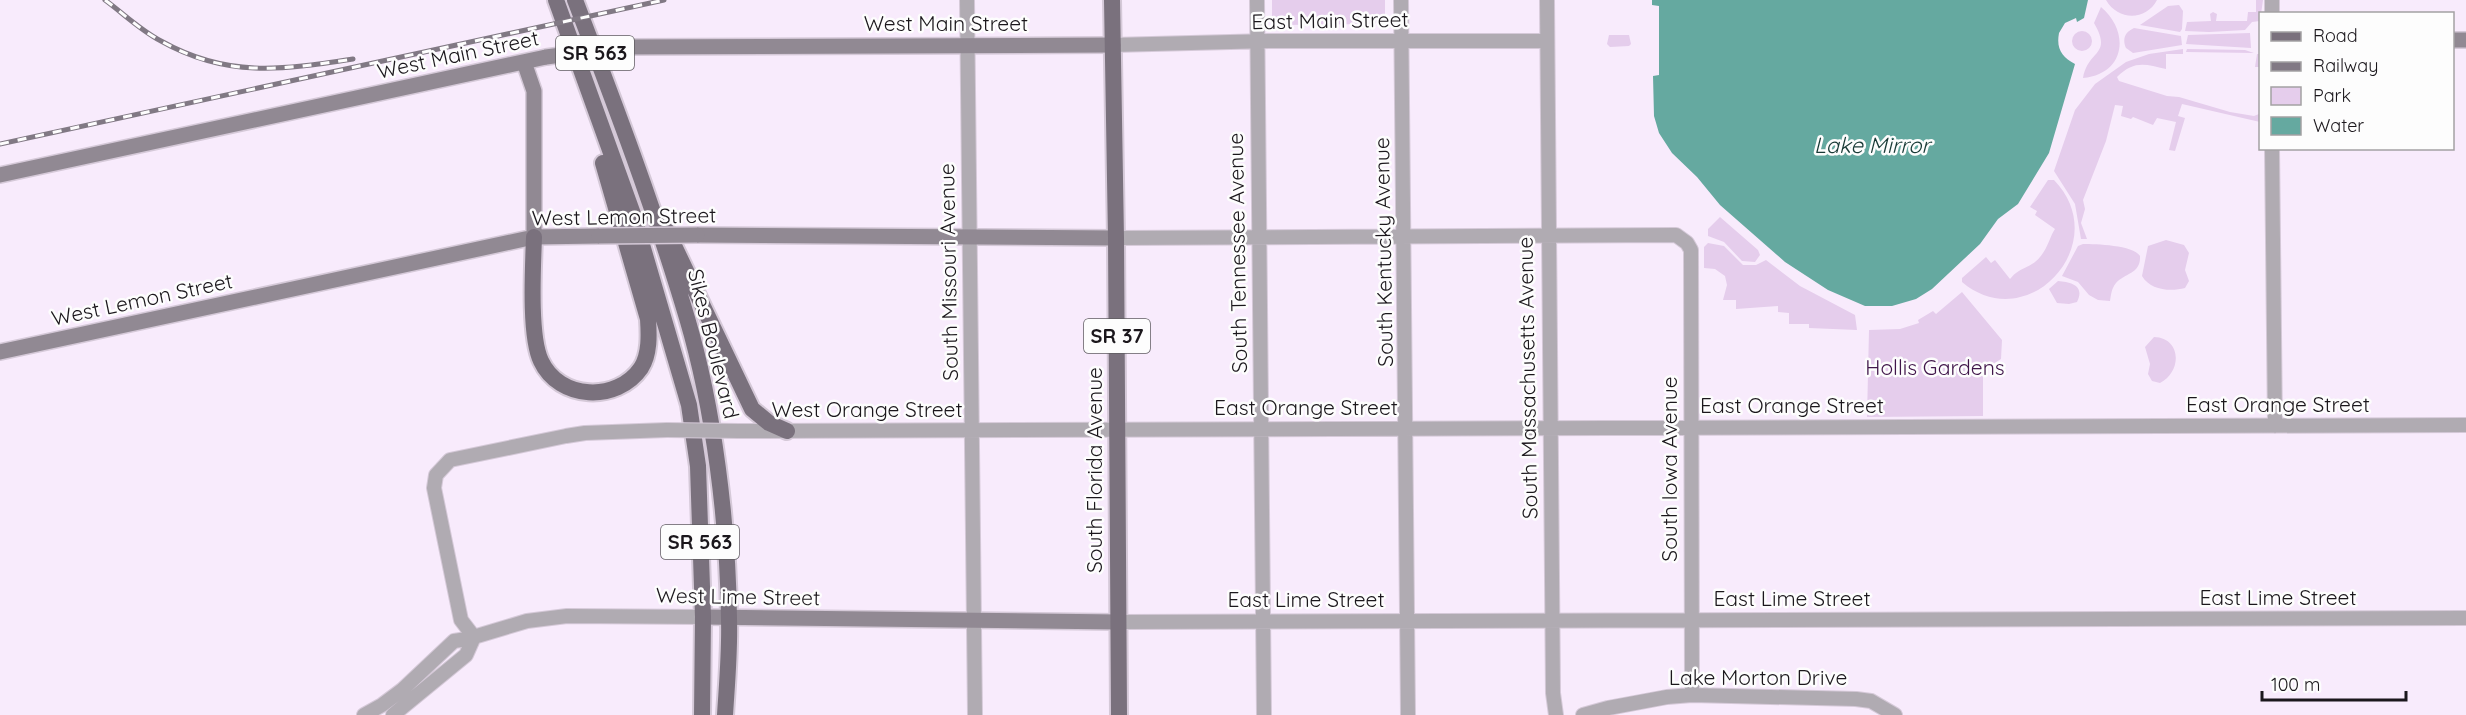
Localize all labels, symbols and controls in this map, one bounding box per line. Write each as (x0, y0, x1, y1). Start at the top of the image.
street label: East Main Street (1251, 6, 1409, 34)
street label: West Main Street (864, 10, 1028, 36)
legend (2259, 12, 2454, 150)
street label: West Main Street (375, 24, 541, 84)
text: Road (2313, 24, 2358, 47)
road number: SR 563 (556, 36, 634, 70)
text: Railway (2313, 54, 2379, 77)
text: Park (2313, 84, 2351, 107)
text: Water (2313, 114, 2364, 137)
water label: Lake Mirror (1814, 131, 1932, 159)
street label: South Tennessee Avenue (1222, 133, 1252, 373)
street label: South Kentucky Avenue (1368, 137, 1398, 367)
street label: South Missouri Avenue (933, 163, 963, 381)
street label: West Lemon Street (531, 201, 717, 231)
street label: South Massachusetts Avenue (1512, 237, 1542, 519)
street label: Sikes Boulevard (683, 266, 745, 421)
street label: West Lemon Street (49, 267, 235, 331)
road number: SR 37 (1084, 319, 1150, 353)
park label: Hollis Gardens (1865, 354, 2005, 380)
street label: South Florida Avenue (1081, 367, 1107, 573)
street label: South Iowa Avenue (1656, 376, 1682, 562)
street label: East Orange Street (2186, 391, 2370, 417)
street label: East Orange Street (1700, 392, 1884, 418)
street label: East Orange Street (1214, 394, 1398, 420)
street label: West Orange Street (772, 396, 963, 422)
road number: SR 563 (661, 525, 739, 559)
street label: West Lime Street (656, 582, 820, 610)
street label: East Lime Street (2199, 584, 2357, 610)
street label: East Lime Street (1713, 585, 1871, 611)
street label: East Lime Street (1227, 586, 1385, 612)
street label: Lake Morton Drive (1669, 664, 1847, 690)
scale bar (2262, 664, 2406, 702)
text: 100 m (2271, 673, 2320, 696)

